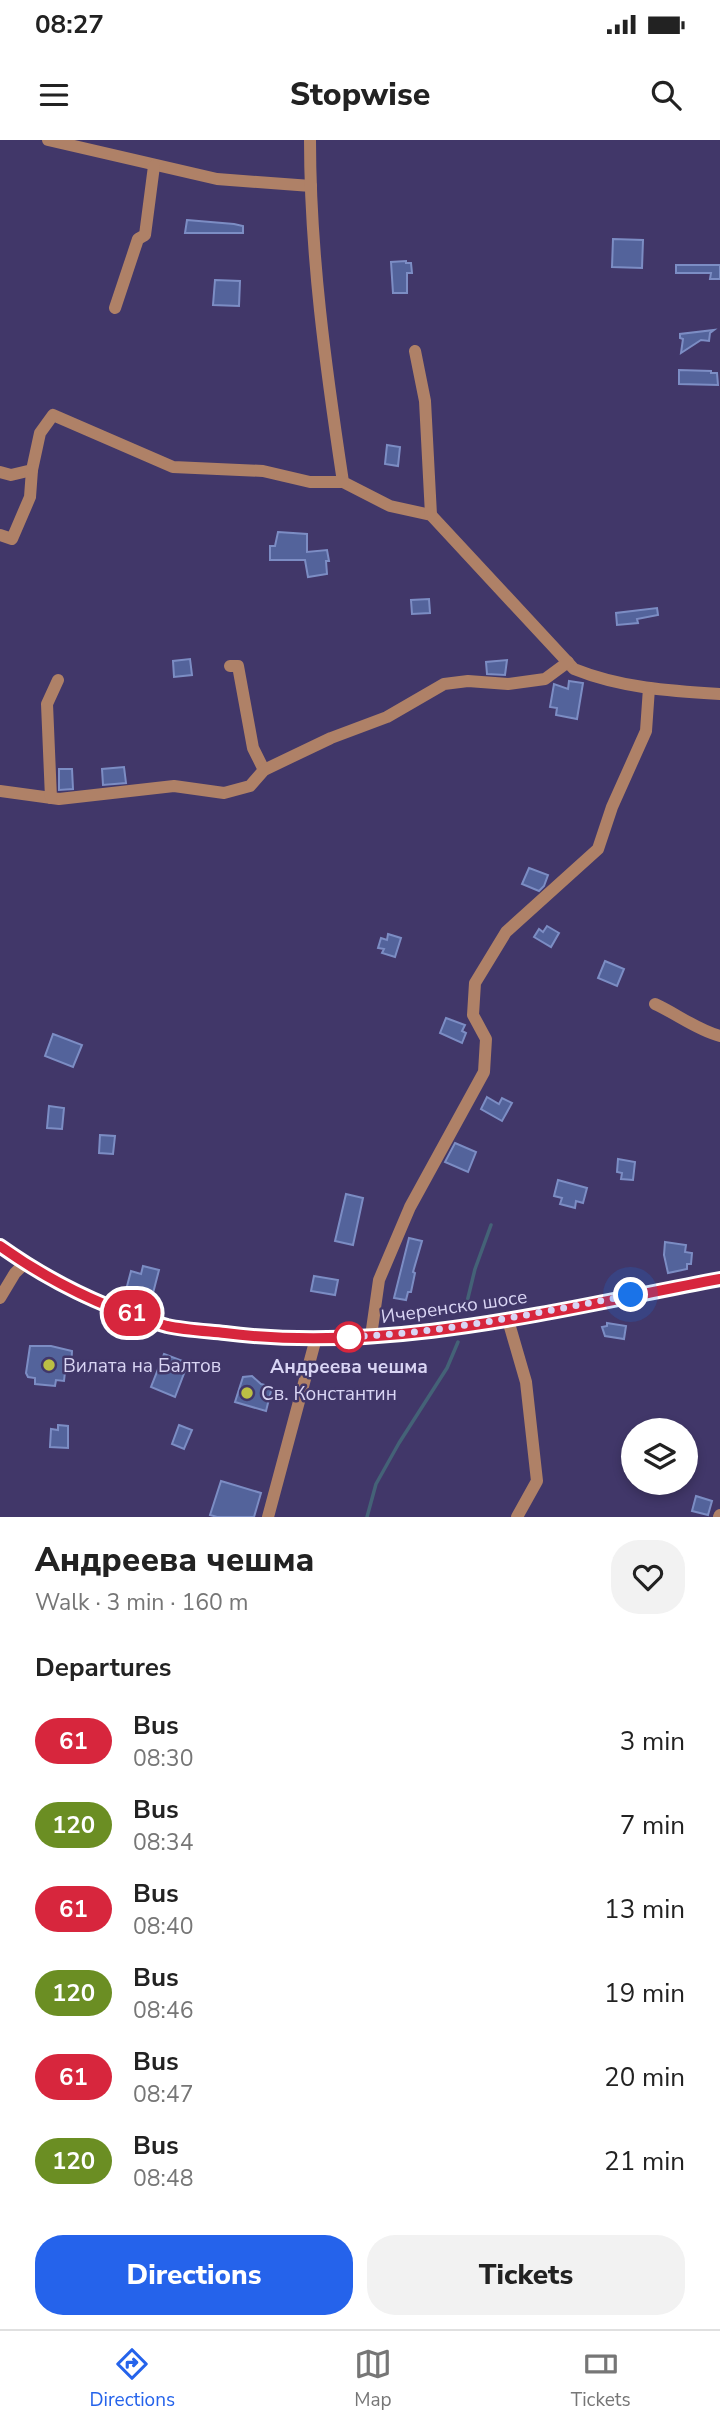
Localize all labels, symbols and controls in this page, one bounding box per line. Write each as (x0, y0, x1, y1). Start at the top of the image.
text: 08:27 (35, 7, 104, 42)
text: Stopwise (290, 73, 430, 116)
icon: menu (35, 76, 73, 114)
icon: search (647, 76, 685, 114)
your location (613, 1277, 648, 1312)
street label: Ичеренско шосе (379, 1284, 529, 1330)
line badge: 61 (100, 1290, 164, 1336)
text: 61 (118, 1297, 146, 1329)
marker: Андреева чешма (334, 1322, 364, 1352)
place label: Вилата на Балтов (63, 1353, 221, 1379)
place label: Андреева чешма (270, 1354, 428, 1380)
marker: Вилата на Балтов (41, 1357, 57, 1373)
place label: Св. Константин (261, 1381, 397, 1407)
marker: Св. Константин (239, 1385, 255, 1401)
map controls (621, 1418, 698, 1495)
button: layers (621, 1418, 698, 1495)
text: Андреева чешма (35, 1538, 314, 1583)
button: heart (611, 1540, 685, 1614)
text: Walk · 3 min · 160 m (35, 1587, 248, 1618)
text: Departures (35, 1650, 171, 1685)
text: Bus (133, 1708, 179, 1743)
text: 3 min (620, 1724, 685, 1759)
text: 61 (59, 1725, 88, 1757)
text: 08:30 (133, 1743, 193, 1774)
text: Bus (133, 1792, 179, 1827)
text: 7 min (620, 1808, 685, 1843)
text: 120 (52, 1809, 95, 1841)
text: 08:34 (133, 1827, 193, 1858)
text: Bus (133, 1876, 179, 1911)
text: 13 min (604, 1892, 685, 1927)
text: 61 (59, 1893, 88, 1925)
text: 08:40 (133, 1911, 193, 1942)
text: Bus (133, 1960, 179, 1995)
text: 19 min (604, 1976, 685, 2011)
text: 120 (52, 1977, 95, 2009)
text: 08:46 (133, 1995, 193, 2026)
text: Bus (133, 2044, 179, 2079)
text: 20 min (604, 2060, 685, 2095)
text: 61 (59, 2061, 88, 2093)
text: 08:47 (133, 2079, 193, 2110)
text: Bus (133, 2128, 179, 2163)
text: 21 min (604, 2144, 685, 2179)
text: 120 (52, 2145, 95, 2177)
text: 08:48 (133, 2163, 193, 2194)
button: Directions (35, 2235, 353, 2315)
button: Tickets (367, 2235, 685, 2315)
tab: Directions (89, 2345, 175, 2413)
tab: Map (354, 2345, 392, 2413)
tab: Tickets (571, 2345, 631, 2413)

